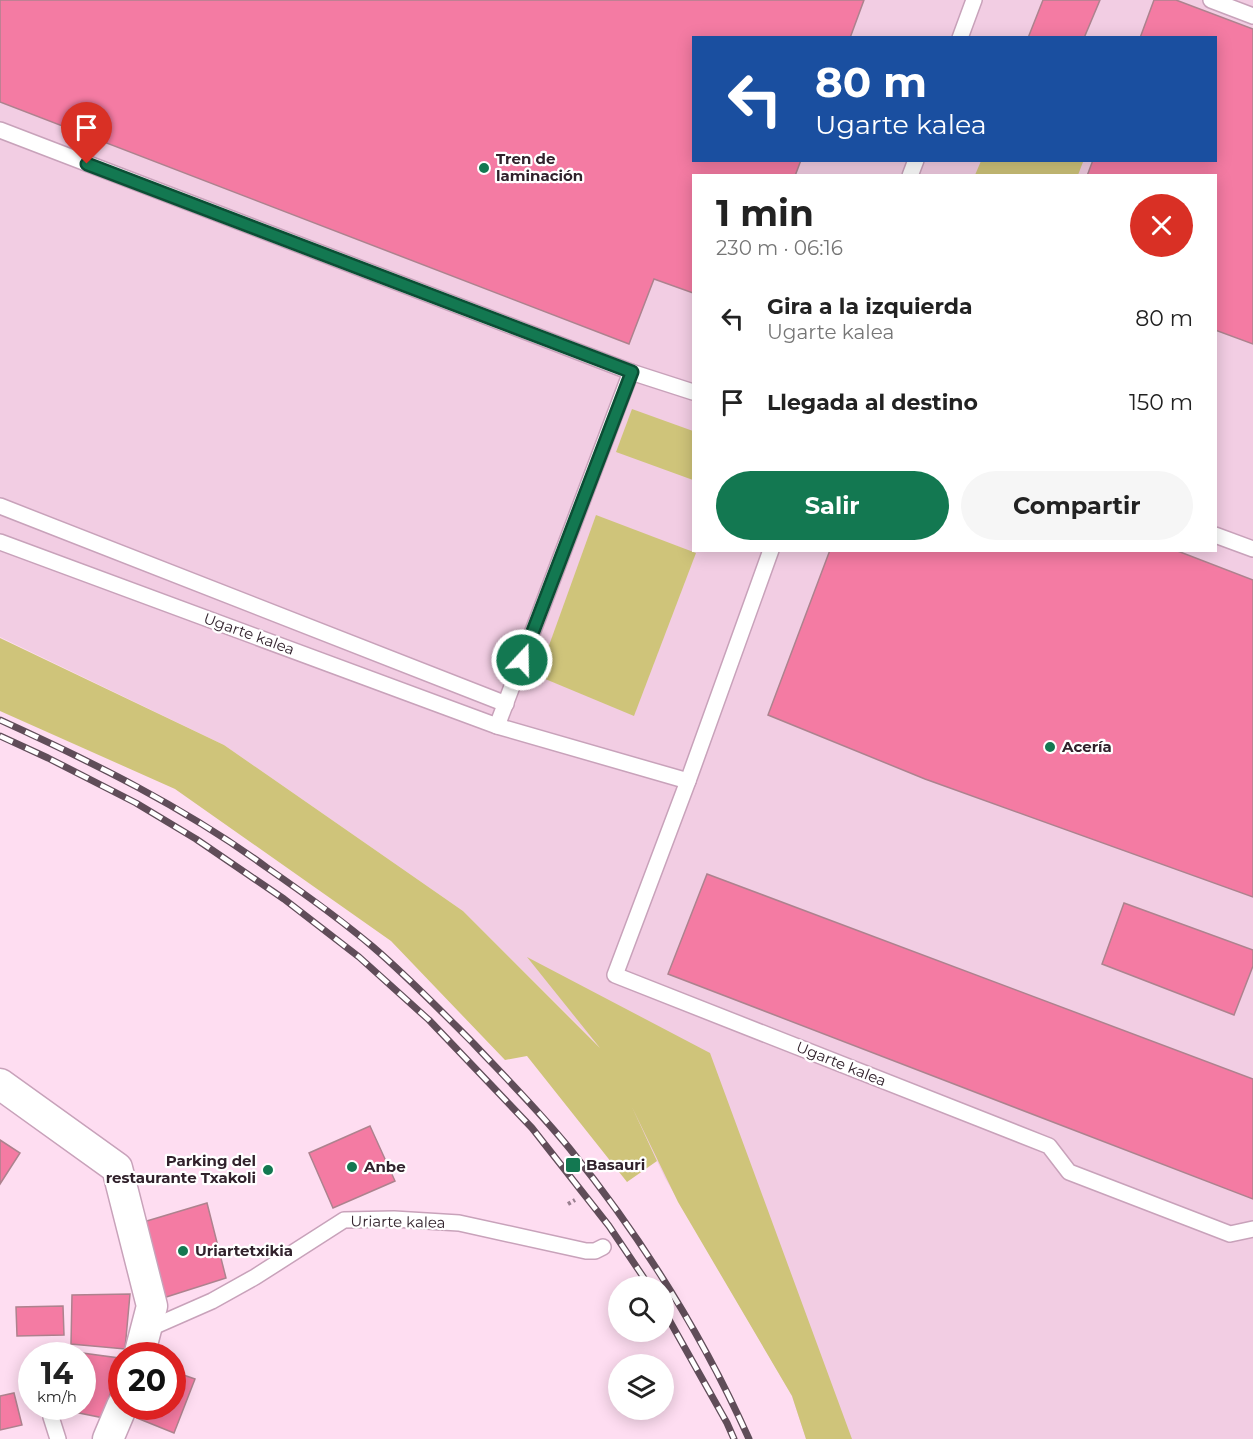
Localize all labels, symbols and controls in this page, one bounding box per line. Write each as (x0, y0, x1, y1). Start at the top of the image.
text: 80 m (815, 56, 927, 108)
icon: left (716, 60, 794, 138)
pin (61, 102, 112, 164)
text: Ugarte kalea (815, 108, 987, 141)
icon: arrive (70, 111, 103, 144)
place label: Tren de laminación (496, 149, 583, 185)
marker: Tren de laminación (477, 161, 491, 175)
text: 1 min (716, 191, 814, 235)
button: close (1130, 194, 1193, 257)
text: 230 m · 06:16 (716, 236, 843, 260)
text: Gira a la izquierda (767, 293, 973, 320)
icon: left (716, 302, 749, 335)
text: 80 m (1135, 305, 1193, 332)
text: Ugarte kalea (767, 320, 894, 344)
icon: arrive (716, 386, 749, 419)
text: Llegada al destino (767, 389, 978, 416)
text: 150 m (1129, 389, 1193, 416)
button: Salir (716, 471, 949, 540)
button: Compartir (961, 471, 1193, 540)
street label: Ugarte kalea (201, 608, 297, 659)
position arrow (490, 628, 554, 692)
place label: Acería (1061, 737, 1112, 756)
marker: Acería (1043, 740, 1057, 754)
street label: Ugarte kalea (793, 1037, 889, 1090)
place label: Parking del restaurante Txakoli (106, 1151, 256, 1187)
place label: Basauri (586, 1155, 645, 1174)
marker: Basauri (564, 1156, 582, 1174)
place label: Anbe (363, 1157, 406, 1176)
marker: Anbe (345, 1160, 359, 1174)
marker: Parking del restaurante Txakoli (261, 1163, 275, 1177)
street label: Uriarte kalea (350, 1211, 446, 1232)
place label: Uriartetxikia (195, 1241, 293, 1260)
marker: Uriartetxikia (176, 1244, 190, 1258)
map controls (608, 1276, 674, 1420)
button: search (608, 1276, 674, 1342)
speed limit sign: 20 (108, 1342, 186, 1420)
button: layers (608, 1354, 674, 1420)
text: 14 (41, 1355, 73, 1392)
text: km/h (37, 1387, 77, 1406)

